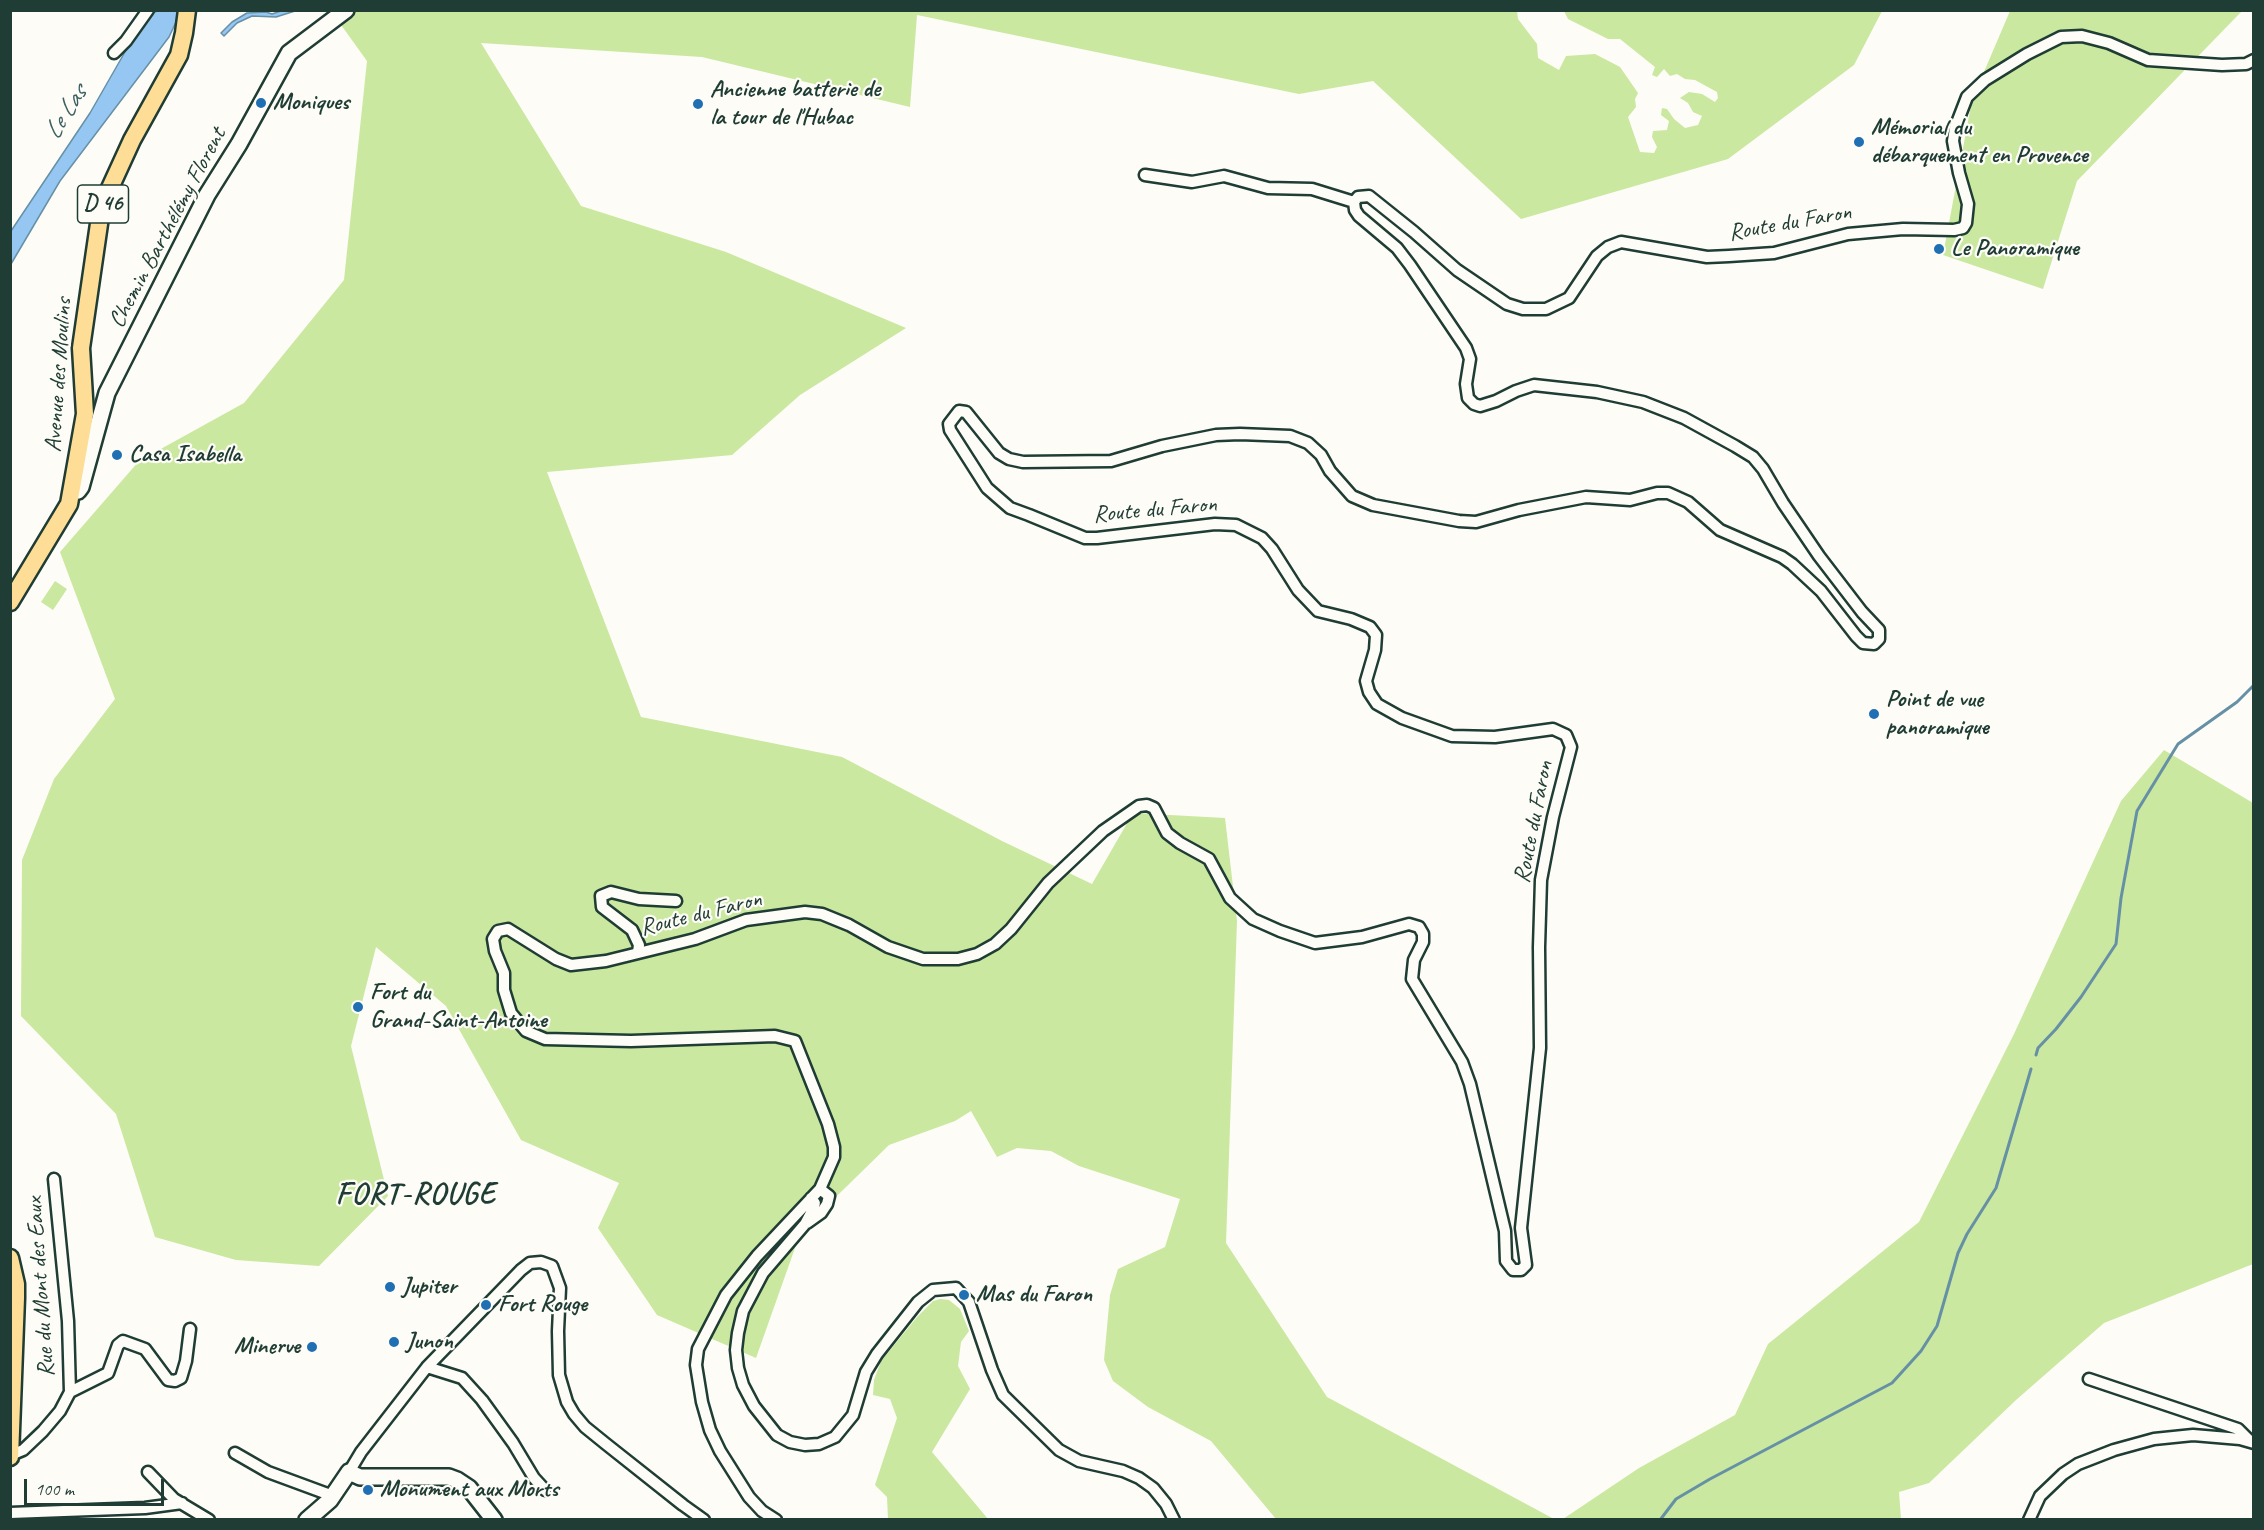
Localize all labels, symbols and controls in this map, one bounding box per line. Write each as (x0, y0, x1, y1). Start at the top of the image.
place label: Ancienne batterie de la tour de l'Hubac (710, 76, 880, 132)
water label: Le Las (38, 81, 94, 145)
place label: Moniques (273, 89, 349, 117)
marker: Moniques (254, 96, 268, 110)
marker: Ancienne batterie de la tour de l'Hubac (691, 97, 705, 111)
place label: Mémorial du débarquement en Provence (1871, 114, 2088, 170)
street label: Chemin Barthélémy Florent (103, 123, 233, 333)
marker: Mémorial du débarquement en Provence (1852, 135, 1866, 149)
road number: D 46 (78, 185, 128, 223)
street label: Route du Faron (1726, 198, 1854, 248)
place label: Le Panoramique (1951, 235, 2079, 263)
marker: Le Panoramique (1932, 242, 1946, 256)
street label: Avenue des Moulins (39, 297, 79, 453)
place label: Casa Isabella (129, 441, 241, 469)
marker: Casa Isabella (110, 448, 124, 462)
street label: Route du Faron (1092, 490, 1218, 530)
place label: Point de vue panoramique (1886, 686, 1988, 742)
marker: Point de vue panoramique (1867, 707, 1881, 721)
street label: Route du Faron (1508, 758, 1560, 886)
street label: Route du Faron (637, 885, 765, 943)
place label: Fort du Grand-Saint-Antoine (370, 979, 547, 1035)
marker: Fort du Grand-Saint-Antoine (351, 1000, 365, 1014)
district label: FORT-ROUGE (336, 1177, 496, 1213)
street label: Rue du Mont des Eaux (20, 1196, 62, 1378)
place label: Jupiter (402, 1273, 456, 1301)
marker: Jupiter (383, 1280, 397, 1294)
place label: Mas du Faron (976, 1281, 1092, 1309)
marker: Mas du Faron (957, 1288, 971, 1302)
place label: Fort Rouge (498, 1291, 587, 1319)
marker: Fort Rouge (479, 1298, 493, 1312)
place label: Junon (406, 1328, 453, 1356)
place label: Minerve (234, 1333, 300, 1361)
marker: Junon (387, 1335, 401, 1349)
marker: Minerve (305, 1340, 319, 1354)
scale bar (27, 1467, 166, 1505)
place label: Monument aux Morts (380, 1476, 558, 1504)
text: 100 m (35, 1478, 74, 1500)
marker: Monument aux Morts (361, 1483, 375, 1497)

